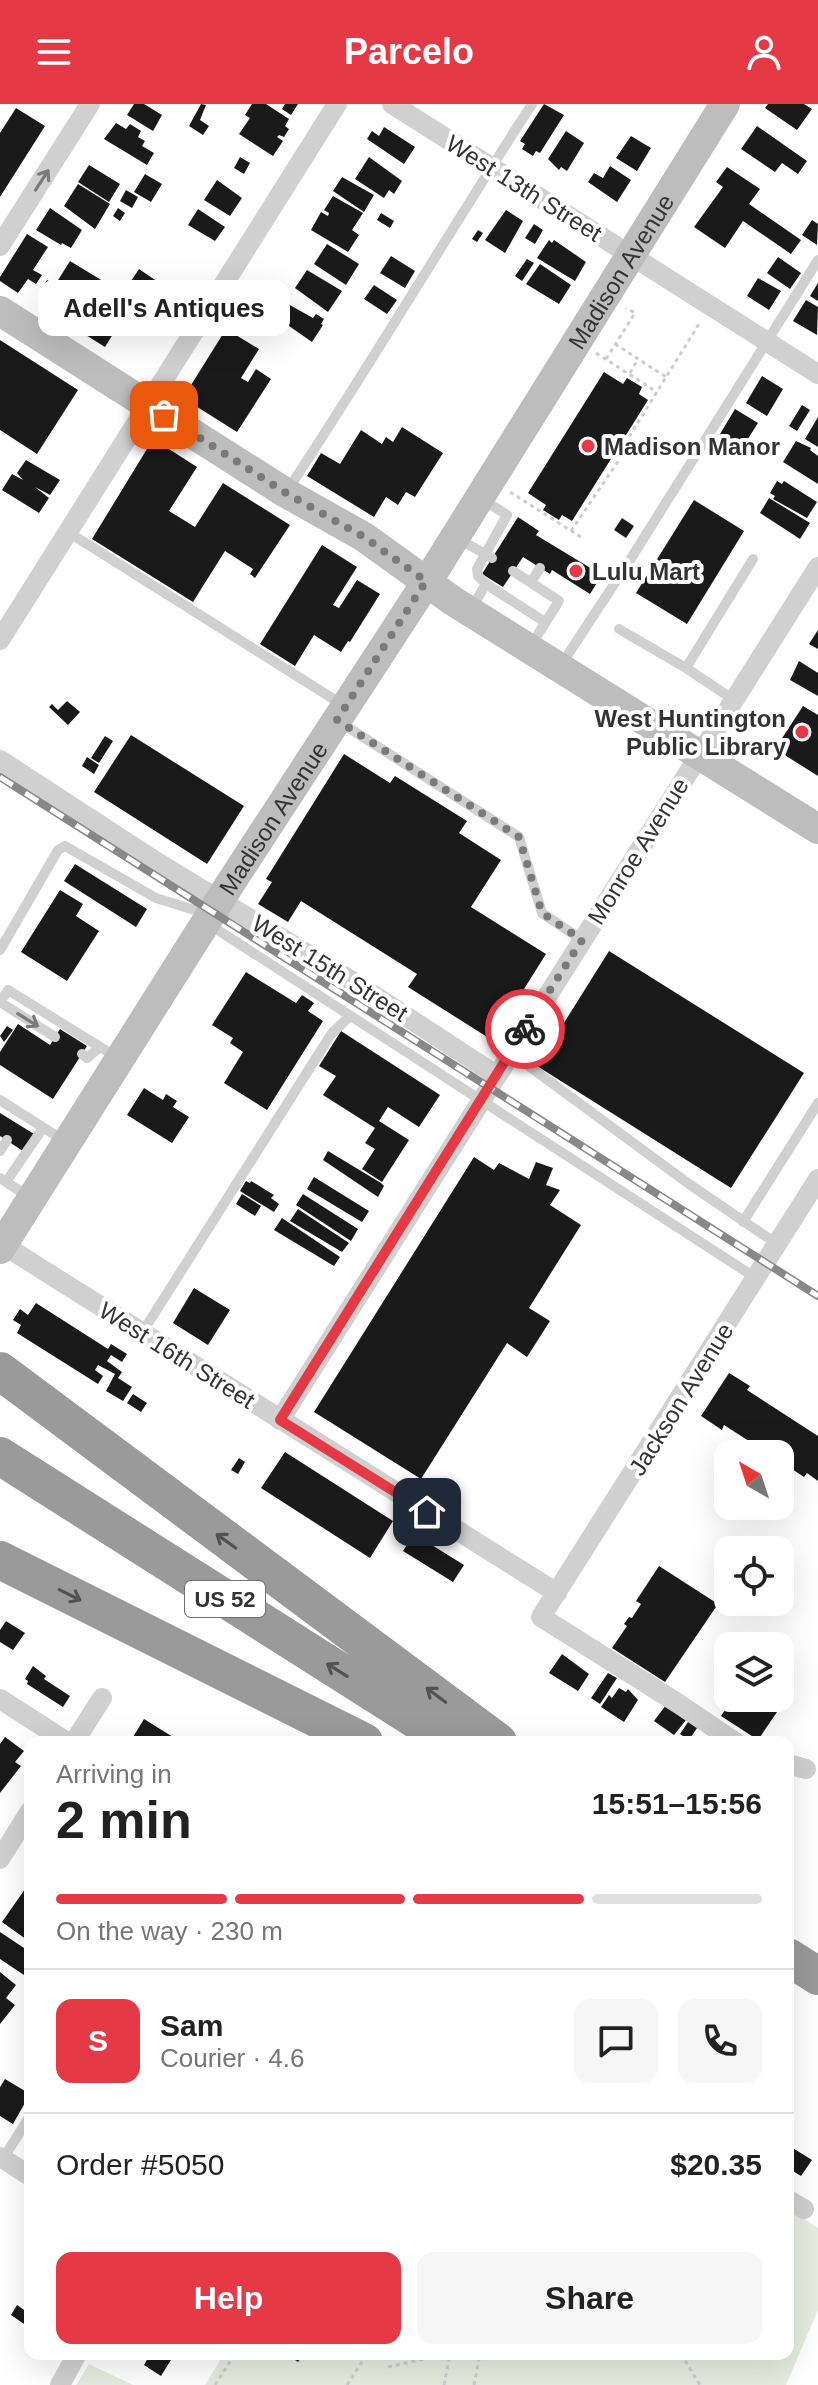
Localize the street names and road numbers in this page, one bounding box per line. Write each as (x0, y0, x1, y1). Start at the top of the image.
street label: West 13th Street (441, 129, 607, 247)
street label: Madison Avenue (562, 189, 679, 354)
street label: Madison Avenue (213, 737, 333, 900)
street label: Monroe Avenue (582, 773, 694, 929)
street label: West 15th Street (247, 909, 413, 1027)
street label: West 16th Street (94, 1296, 260, 1414)
street label: Jackson Avenue (623, 1318, 739, 1480)
road number: US 52 (185, 1581, 265, 1617)

